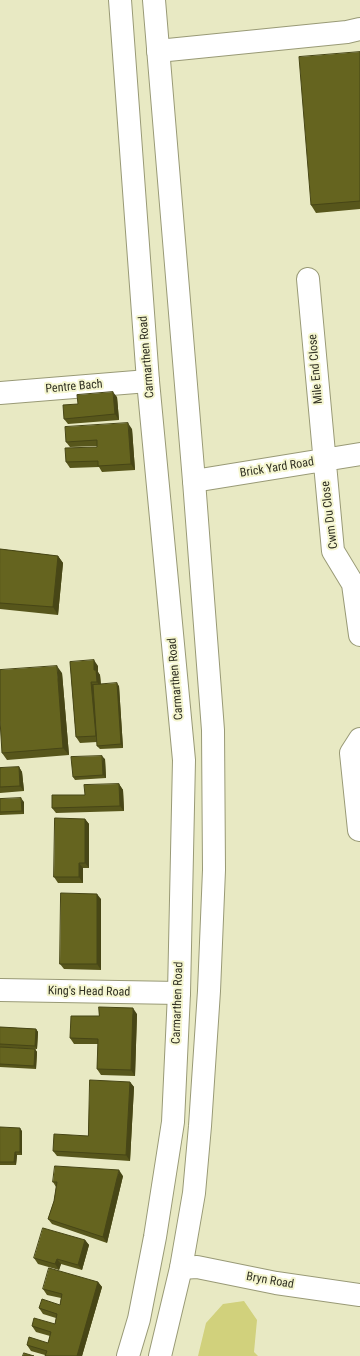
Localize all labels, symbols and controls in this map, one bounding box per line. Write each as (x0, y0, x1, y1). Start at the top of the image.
street label: Carmarthen Road (136, 315, 158, 399)
street label: Mile End Close (306, 333, 326, 405)
street label: Pentre Bach (45, 377, 103, 397)
street label: Brick Yard Road (239, 455, 315, 481)
street label: Cwm Du Close (319, 480, 341, 550)
street label: Carmarthen Road (165, 637, 187, 721)
street label: Carmarthen Road (169, 961, 187, 1045)
street label: King's Head Road (48, 984, 130, 1000)
street label: Bryn Road (245, 1270, 295, 1292)

